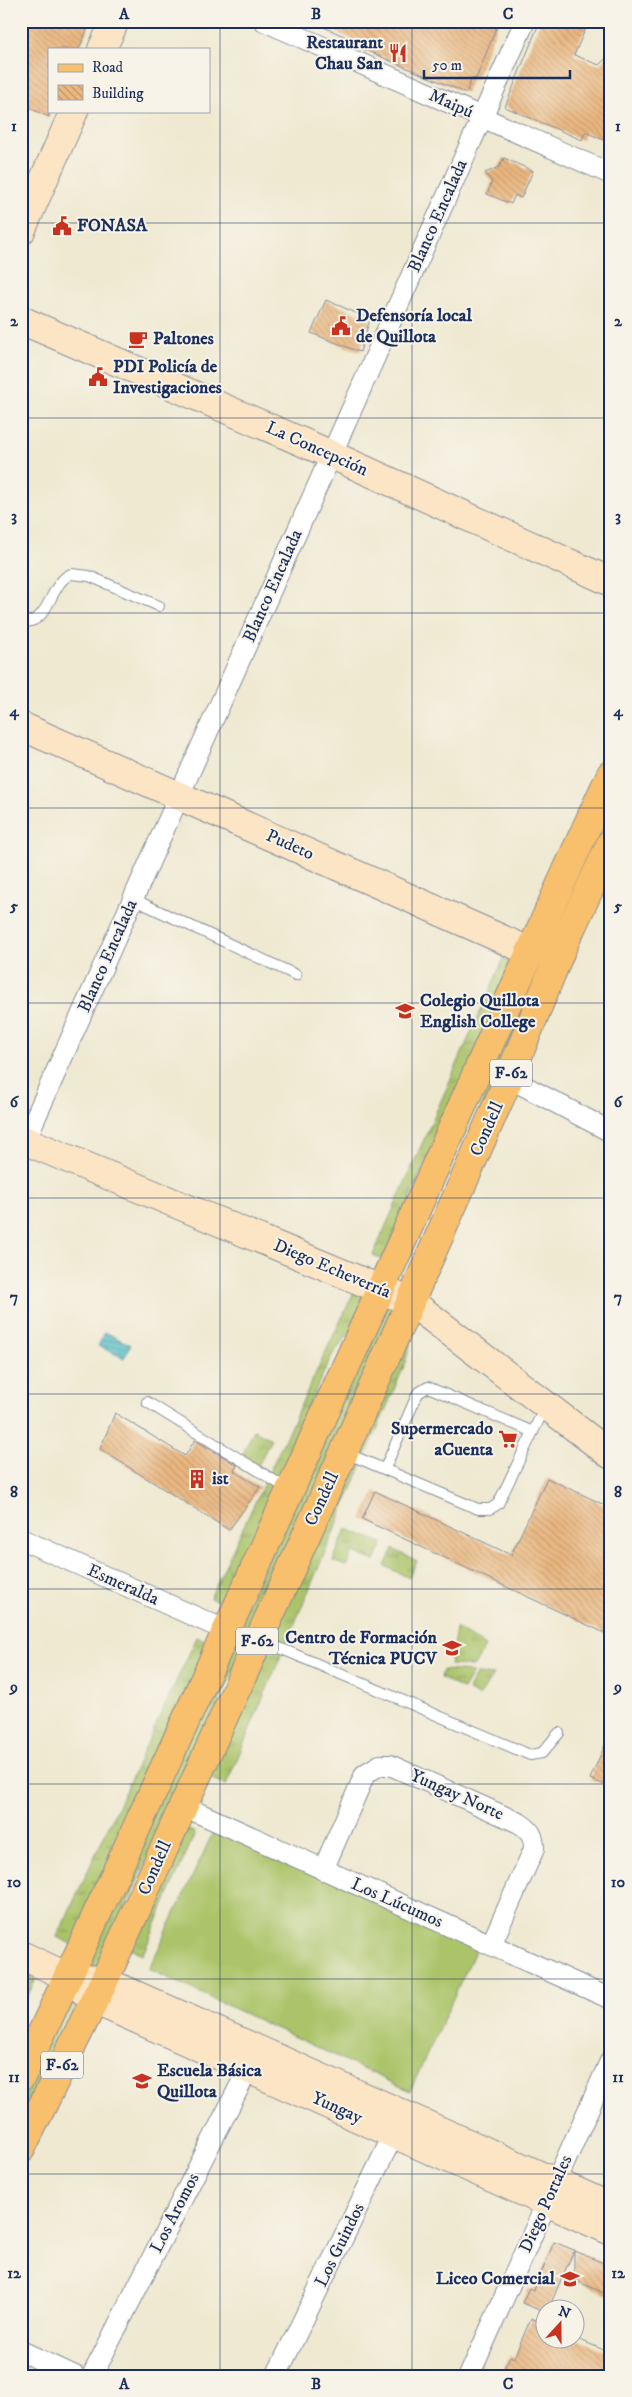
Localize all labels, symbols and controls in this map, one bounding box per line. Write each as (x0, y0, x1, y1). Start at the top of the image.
text: A (118, 4, 130, 24)
text: B (311, 4, 321, 24)
text: C (503, 4, 513, 24)
place label: Restaurant Chau San (306, 32, 384, 75)
restaurant icon: Restaurant Chau San (387, 42, 409, 64)
legend (48, 48, 210, 112)
scale bar (424, 48, 571, 80)
text: 50 m (432, 56, 462, 75)
text: Road (92, 58, 124, 77)
text: Building (92, 84, 144, 103)
street label: Maipú (425, 85, 477, 124)
text: 1 (11, 116, 17, 136)
text: 1 (615, 116, 621, 136)
street label: Blanco Encalada (403, 156, 473, 276)
public building icon: FONASA (51, 215, 73, 237)
place label: FONASA (77, 215, 148, 237)
place label: Defensoría local de Quillota (356, 305, 472, 348)
text: 2 (10, 311, 19, 331)
text: 2 (614, 311, 623, 331)
public building icon: Defensoría local de Quillota (330, 315, 352, 337)
cafe icon: Paltones (127, 328, 149, 350)
place label: Paltones (153, 328, 214, 350)
place label: PDI Policía de Investigaciones (113, 356, 222, 399)
public building icon: PDI Policía de Investigaciones (87, 366, 109, 388)
street label: La Concepción (263, 417, 372, 482)
text: 3 (11, 506, 17, 526)
text: 3 (615, 506, 621, 526)
street label: Blanco Encalada (238, 526, 308, 646)
text: 4 (8, 701, 19, 721)
text: 4 (612, 701, 623, 721)
street label: Pudeto (263, 825, 318, 865)
text: 5 (9, 896, 18, 916)
street label: Blanco Encalada (73, 896, 143, 1016)
text: 5 (613, 896, 622, 916)
place label: Colegio Quillota English College (420, 990, 539, 1033)
school or university icon: Colegio Quillota English College (394, 1000, 416, 1022)
road number: F-62 (490, 1060, 532, 1086)
text: 6 (10, 1092, 20, 1112)
text: 6 (614, 1092, 624, 1112)
street label: Condell (465, 1098, 509, 1160)
street label: Diego Echeverría (270, 1234, 394, 1304)
text: 7 (10, 1287, 18, 1307)
text: 7 (614, 1287, 622, 1307)
place label: Supermercado aCuenta (391, 1418, 493, 1461)
supermarket icon: Supermercado aCuenta (497, 1428, 519, 1450)
building icon: ist (186, 1468, 208, 1490)
place label: ist (212, 1468, 229, 1490)
street label: Condell (300, 1468, 344, 1530)
text: 8 (10, 1482, 18, 1502)
text: 8 (614, 1482, 622, 1502)
street label: Esmeralda (84, 1559, 163, 1611)
place label: Centro de Formación Técnica PUCV (285, 1627, 439, 1670)
road number: F-62 (236, 1628, 278, 1654)
school or university icon: Centro de Formación Técnica PUCV (441, 1637, 463, 1659)
text: 9 (9, 1677, 18, 1697)
text: 9 (613, 1677, 622, 1697)
street label: Yungay Norte (407, 1765, 507, 1825)
street label: Condell (133, 1837, 177, 1899)
text: 10 (7, 1872, 22, 1892)
text: 10 (611, 1872, 626, 1892)
street label: Los Lúcumos (348, 1873, 446, 1933)
road number: F-62 (41, 2052, 83, 2078)
place label: Escuela Básica Quillota (157, 2060, 262, 2103)
text: 11 (8, 2067, 20, 2087)
text: 11 (612, 2067, 624, 2087)
school or university icon: Escuela Básica Quillota (131, 2070, 153, 2092)
street label: Yungay (308, 2087, 366, 2129)
street label: Diego Portales (515, 2152, 577, 2256)
street label: Los Aromos (146, 2169, 204, 2257)
street label: Los Guindos (310, 2199, 370, 2291)
text: 12 (7, 2263, 22, 2283)
text: 12 (611, 2263, 626, 2283)
place label: Liceo Comercial (436, 2268, 556, 2290)
school or university icon: Liceo Comercial (559, 2268, 581, 2290)
north arrow (534, 2300, 584, 2350)
text: N (556, 2302, 573, 2323)
text: A (118, 2374, 130, 2394)
text: B (311, 2374, 321, 2394)
text: C (503, 2374, 513, 2394)

